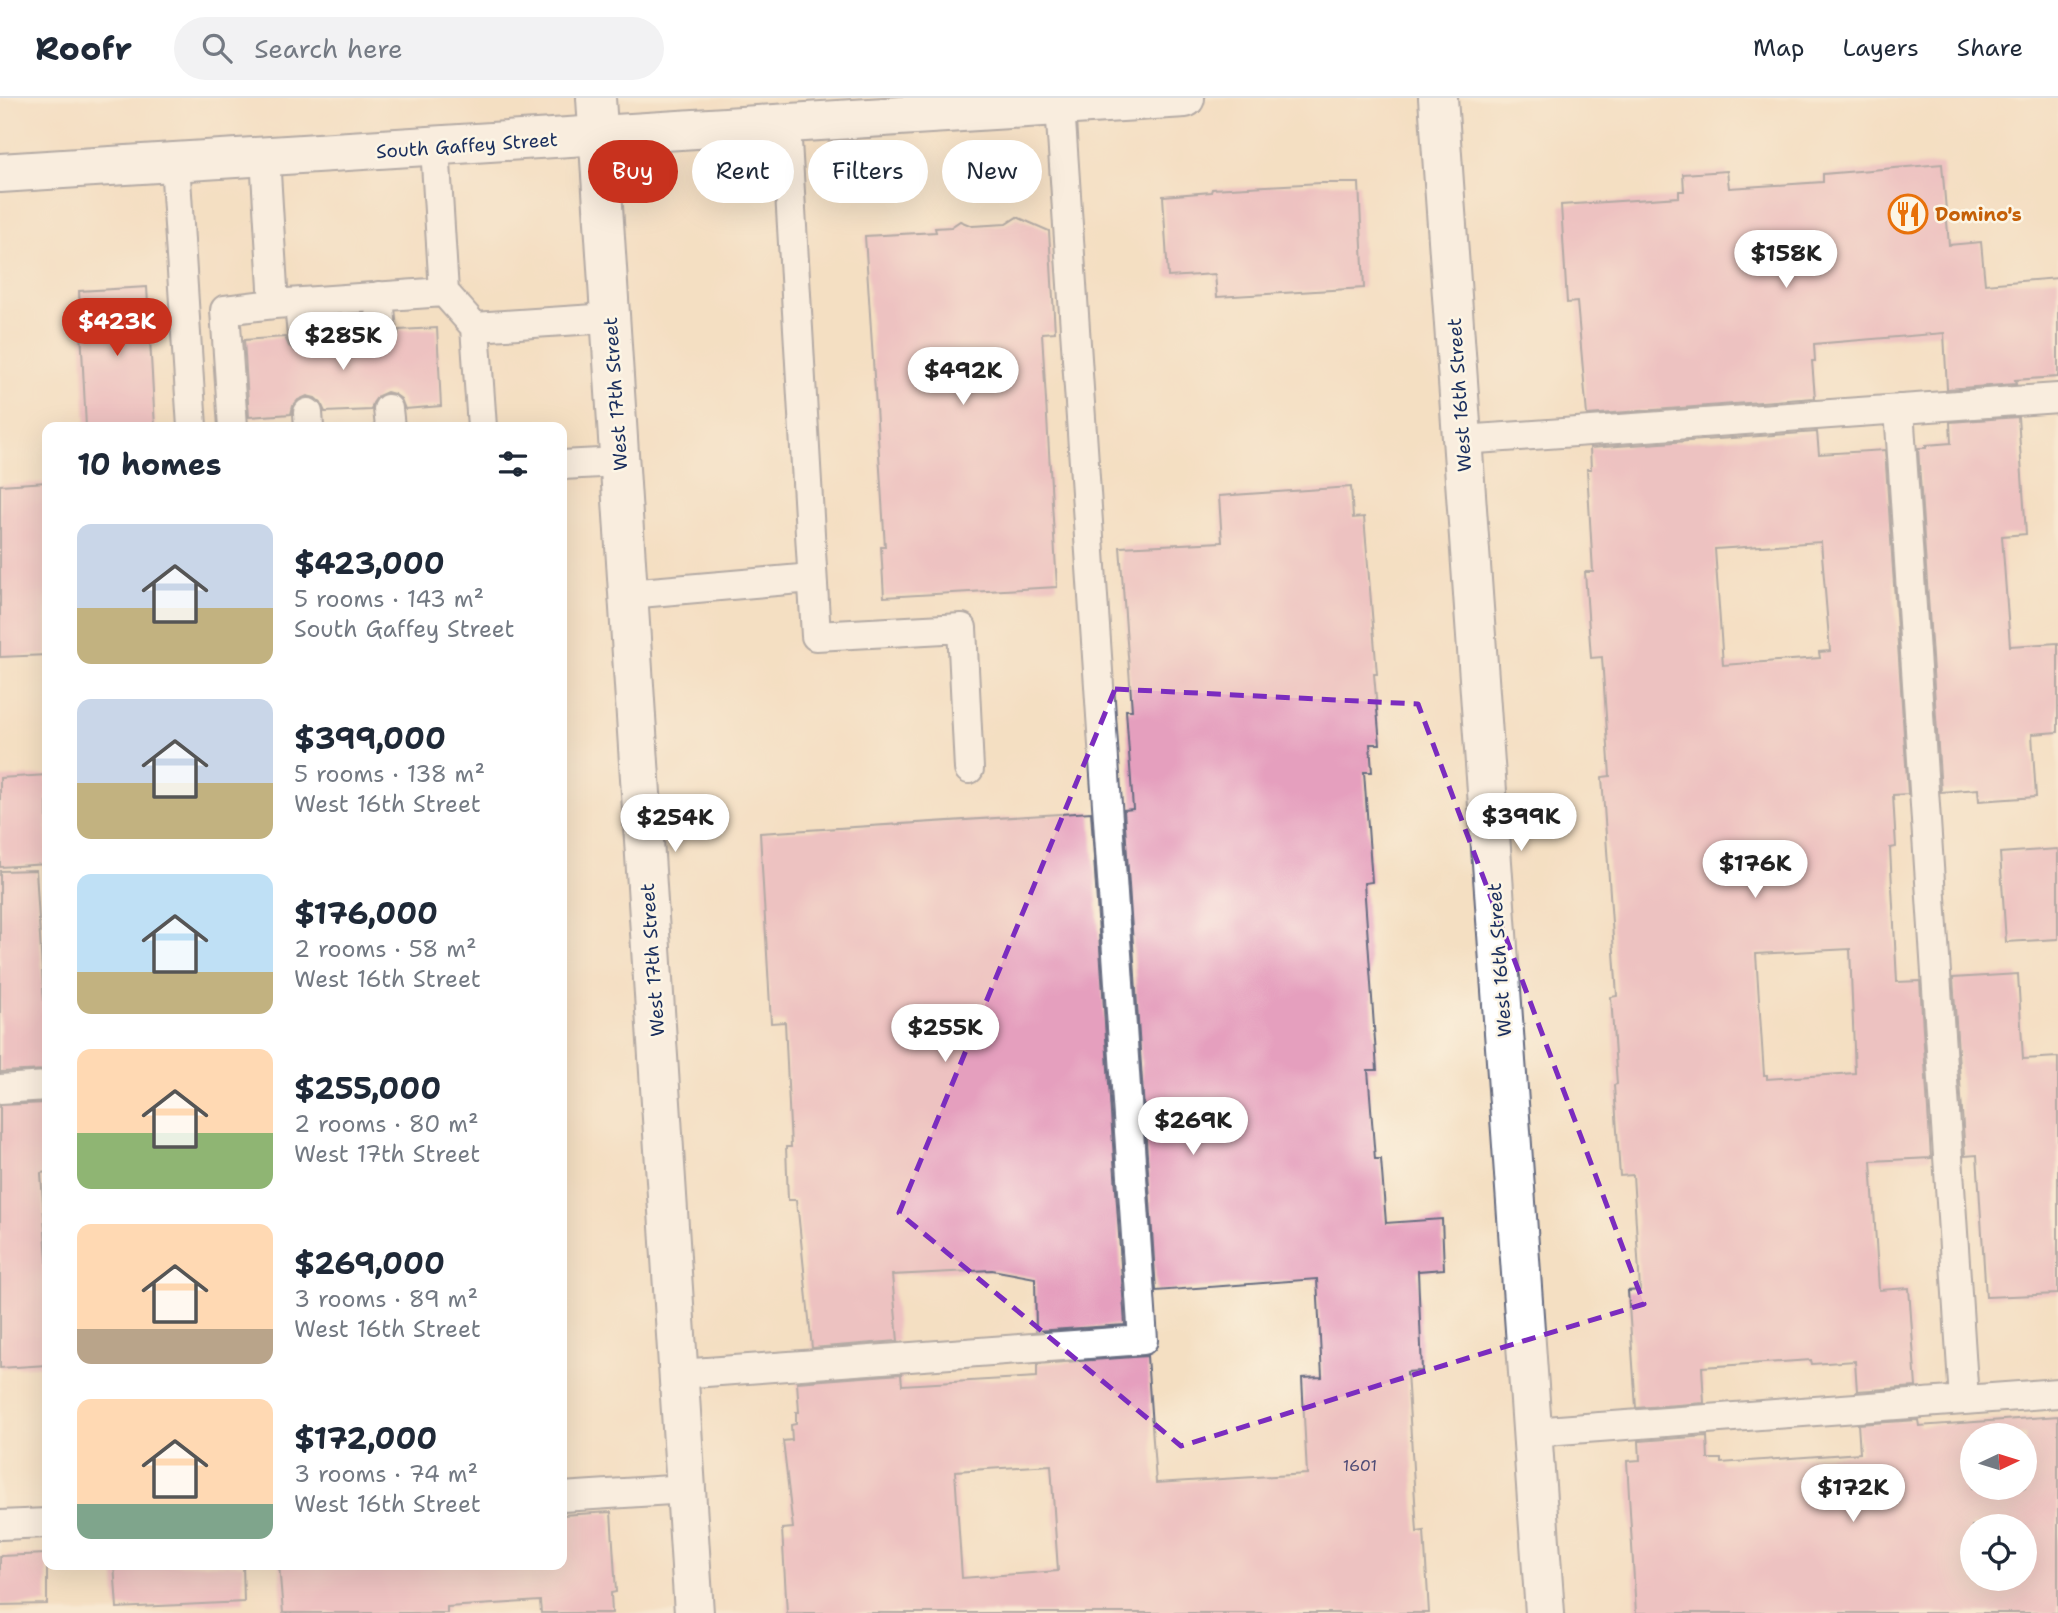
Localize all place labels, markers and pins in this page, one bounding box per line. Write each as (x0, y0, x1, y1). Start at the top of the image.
restaurant icon: Domino's (1887, 193, 1929, 235)
place label: Domino's (1935, 202, 2022, 227)
pin: $158K (1737, 230, 1835, 290)
pin: $423K (68, 299, 166, 358)
pin: $285K (294, 313, 392, 372)
pin: $492K (914, 348, 1012, 407)
pin: $254K (626, 794, 724, 854)
pin: $399K (1472, 794, 1570, 853)
pin: $176K (1706, 840, 1804, 900)
pin: $255K (896, 1004, 994, 1064)
pin: $269K (1144, 1098, 1242, 1157)
pin: $172K (1804, 1464, 1902, 1524)

